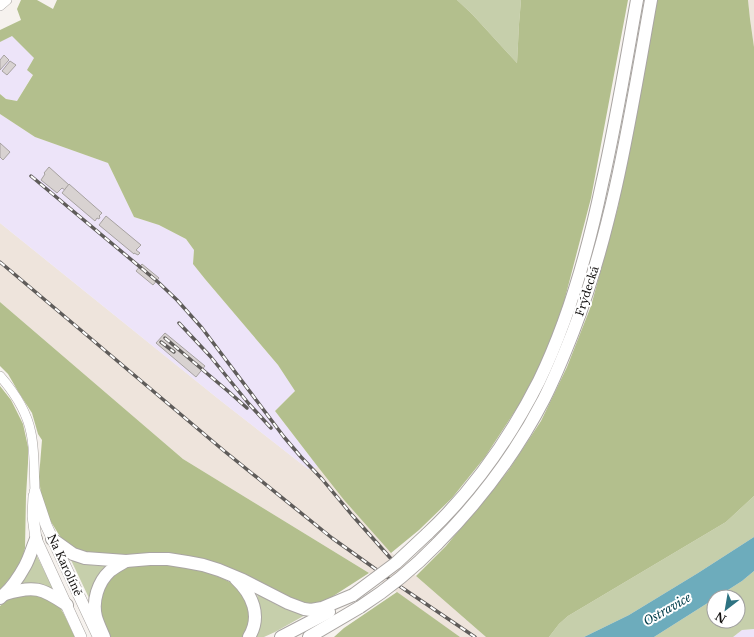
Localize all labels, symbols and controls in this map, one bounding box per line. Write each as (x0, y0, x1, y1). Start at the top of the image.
street label: Frýdecká (572, 263, 602, 318)
street label: Na Karolíně (45, 532, 85, 598)
water label: Ostravice (640, 589, 694, 629)
north arrow (706, 589, 746, 629)
text: N (712, 609, 729, 626)

